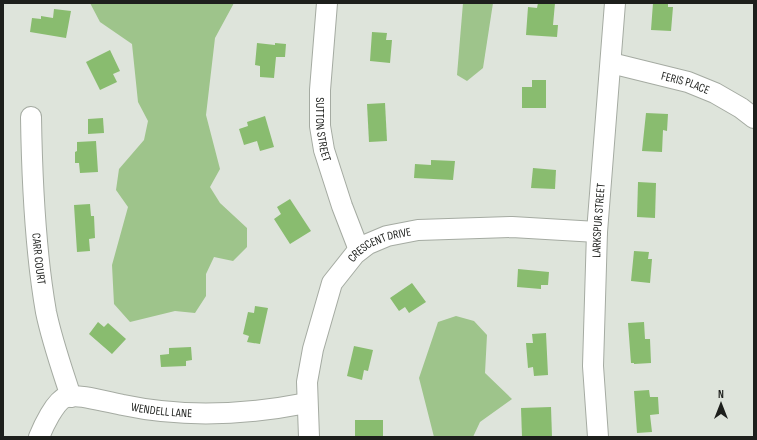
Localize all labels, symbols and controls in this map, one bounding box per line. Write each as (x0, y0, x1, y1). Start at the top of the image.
street label: FERIS PLACE (659, 69, 712, 98)
street label: SUTTON STREET (312, 97, 334, 164)
street label: LARKSPUR STREET (589, 182, 609, 258)
street label: CRESCENT DRIVE (345, 224, 413, 265)
street label: CARR COURT (28, 232, 49, 286)
north arrow (701, 384, 741, 424)
text: N (718, 388, 724, 401)
street label: WENDELL LANE (130, 400, 192, 421)

